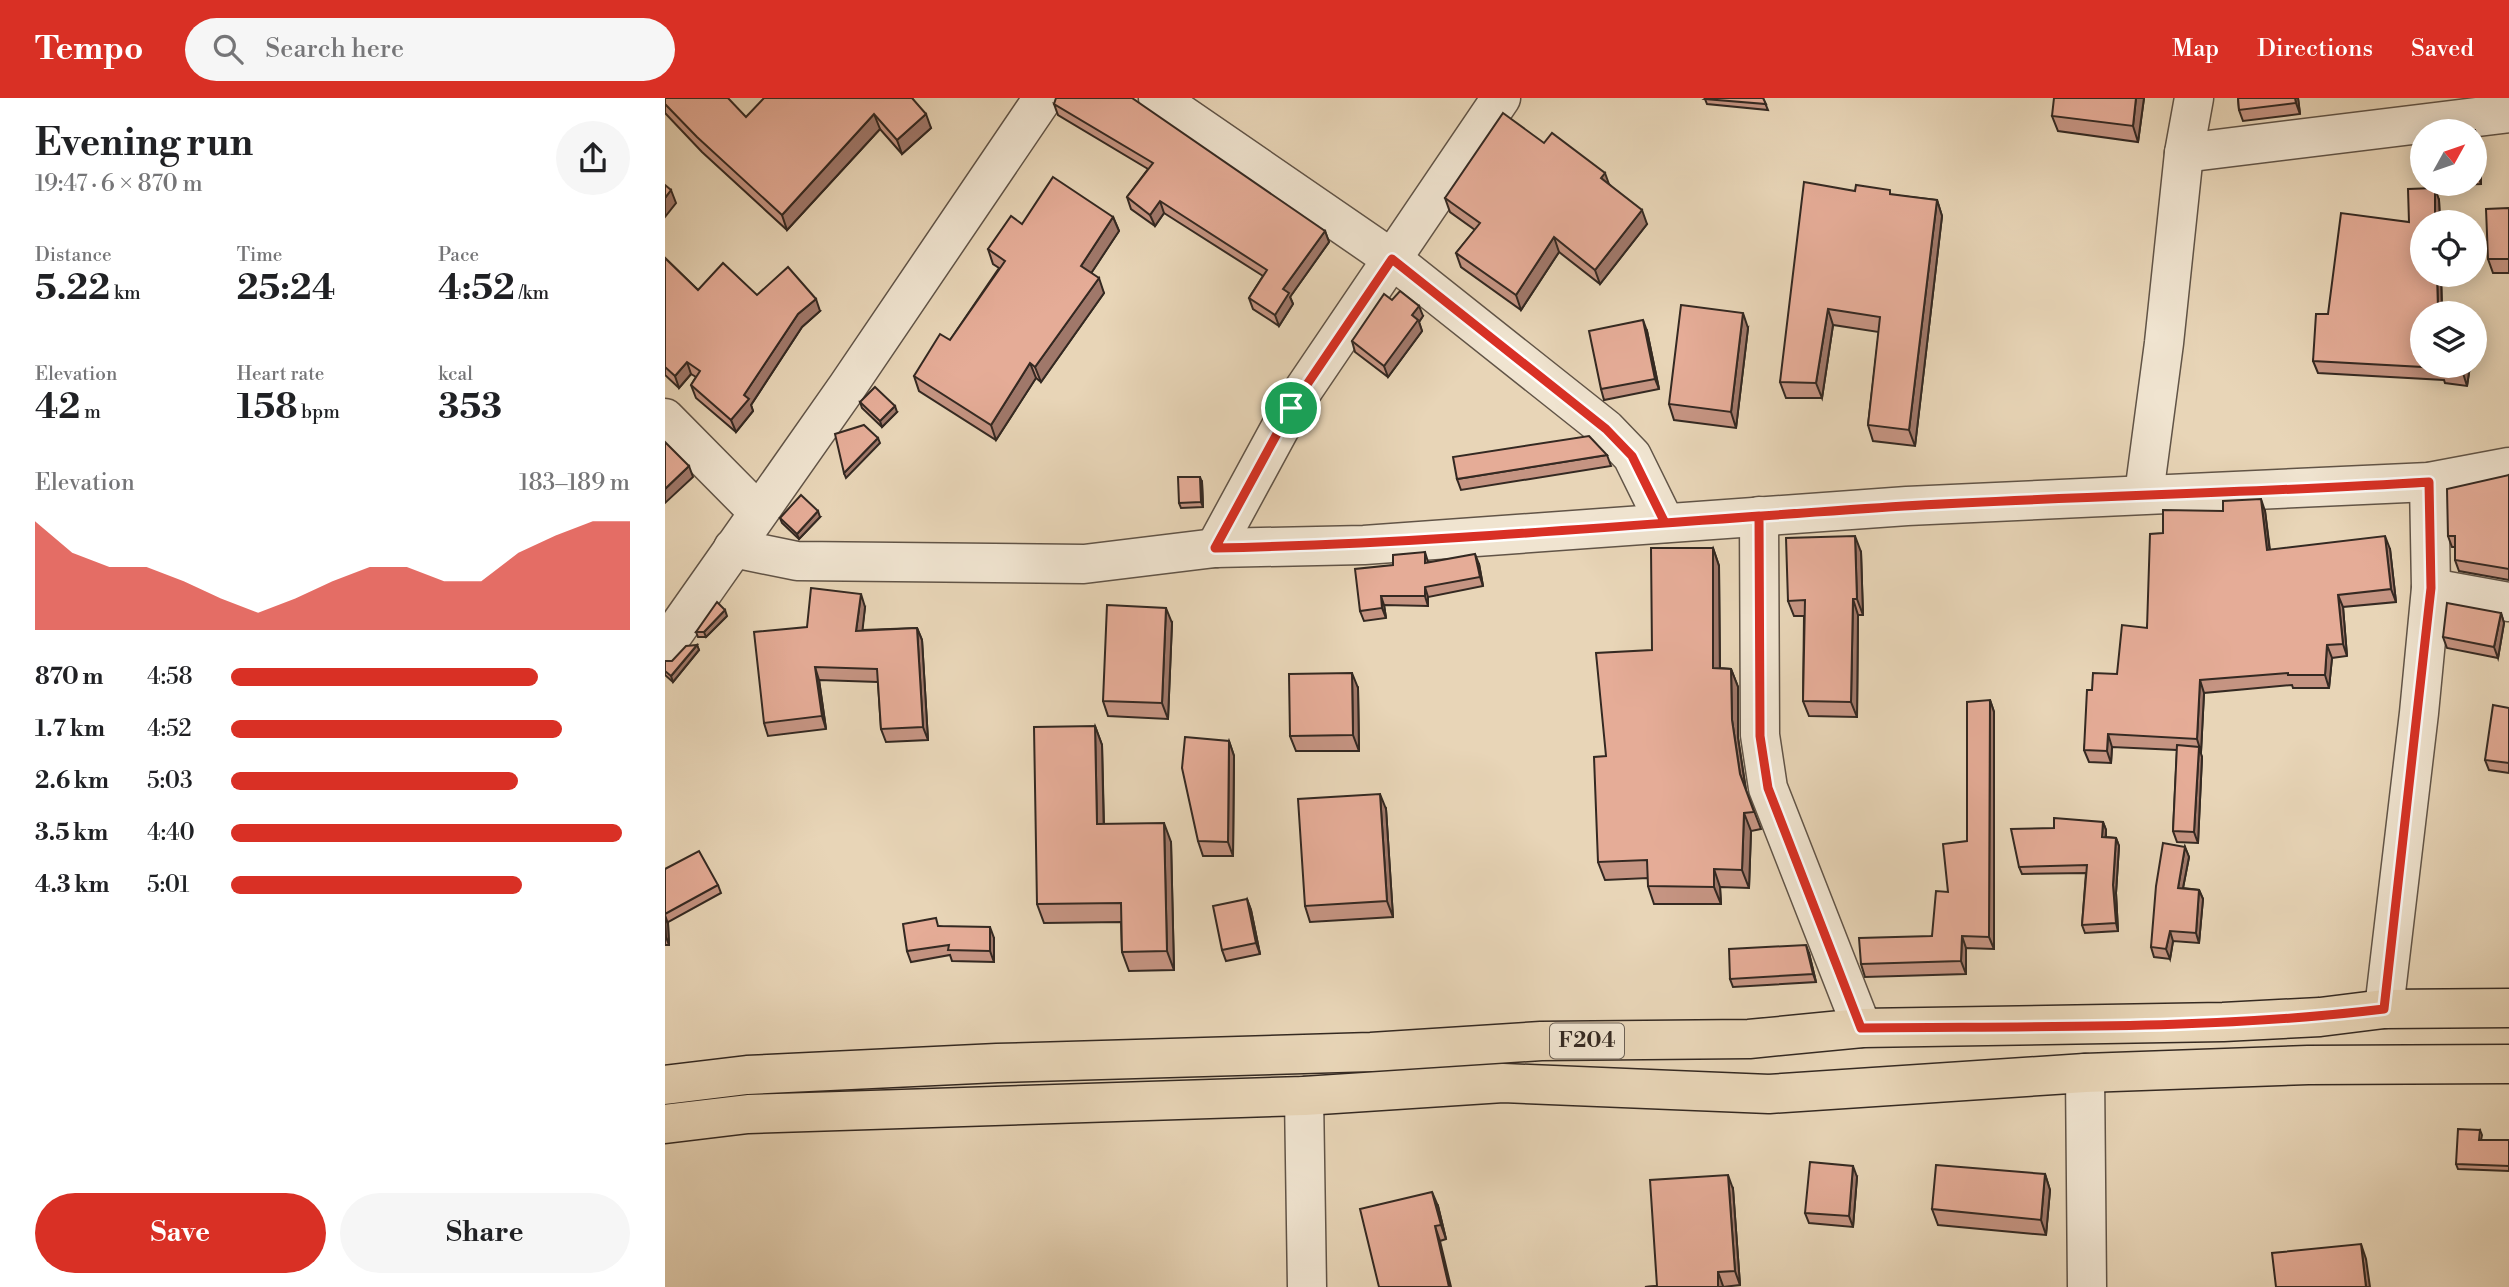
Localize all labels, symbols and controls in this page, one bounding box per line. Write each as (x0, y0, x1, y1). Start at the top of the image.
search box (185, 18, 675, 81)
text: Tempo (35, 29, 143, 70)
icon: search (209, 30, 247, 68)
text: Search here (265, 33, 404, 65)
text: Map (2172, 34, 2219, 64)
text: Directions (2257, 34, 2373, 64)
text: Saved (2411, 34, 2474, 64)
north arrow (2410, 119, 2487, 196)
map controls (2410, 119, 2487, 378)
text: Evening run (35, 120, 253, 167)
button: share (556, 121, 630, 195)
text: 19:47 · 6 × 870 m (35, 170, 203, 198)
button: locate (2410, 210, 2487, 287)
text: Distance (35, 243, 112, 267)
text: Time (237, 243, 282, 267)
text: Pace (438, 243, 479, 267)
text: 5.22 (35, 267, 110, 310)
text: 25:24 (237, 267, 335, 310)
text: 4:52 (438, 267, 515, 310)
text: km (110, 281, 141, 305)
text: /km (515, 281, 549, 305)
button: layers (2410, 301, 2487, 378)
text: Elevation (35, 362, 117, 386)
text: Heart rate (237, 362, 324, 386)
text: kcal (438, 362, 473, 386)
pin (1261, 378, 1321, 438)
text: 42 (35, 386, 80, 429)
text: 158 (237, 386, 297, 429)
text: 353 (438, 386, 502, 429)
icon: arrive (1272, 389, 1310, 427)
text: m (80, 400, 101, 424)
text: bpm (297, 400, 340, 424)
text: Elevation (35, 469, 135, 497)
text: 183–189 m (519, 469, 630, 497)
text: 870 m (35, 663, 103, 691)
text: 4:58 (147, 663, 193, 691)
text: 1.7 km (35, 715, 105, 743)
text: 4:52 (147, 715, 192, 743)
text: 2.6 km (35, 767, 109, 795)
text: 5:03 (147, 767, 193, 795)
text: 3.5 km (35, 819, 108, 847)
text: 4:40 (147, 819, 195, 847)
text: 4.3 km (35, 871, 109, 899)
text: 5:01 (147, 871, 189, 899)
road number: F204 (1550, 1024, 1624, 1058)
button: Save (35, 1193, 326, 1273)
button: Share (340, 1193, 630, 1273)

